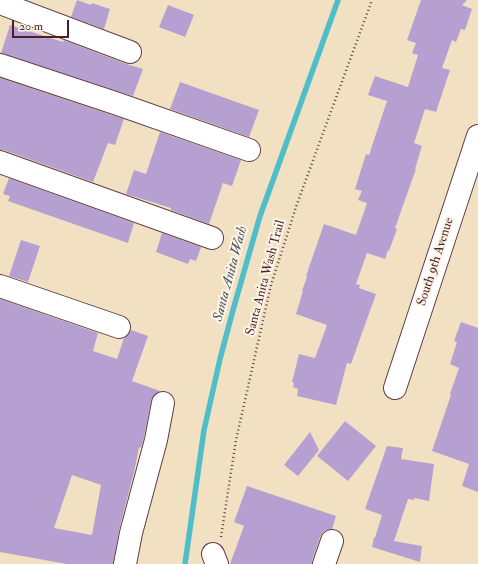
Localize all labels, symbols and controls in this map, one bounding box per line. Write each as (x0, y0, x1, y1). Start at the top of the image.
scale bar (14, 12, 71, 38)
text: 20 m (19, 19, 43, 34)
street label: South 9th Avenue (414, 216, 458, 308)
street label: Santa Anita Wash Trail (243, 219, 289, 337)
water label: Santa Anita Wash (210, 225, 252, 323)

